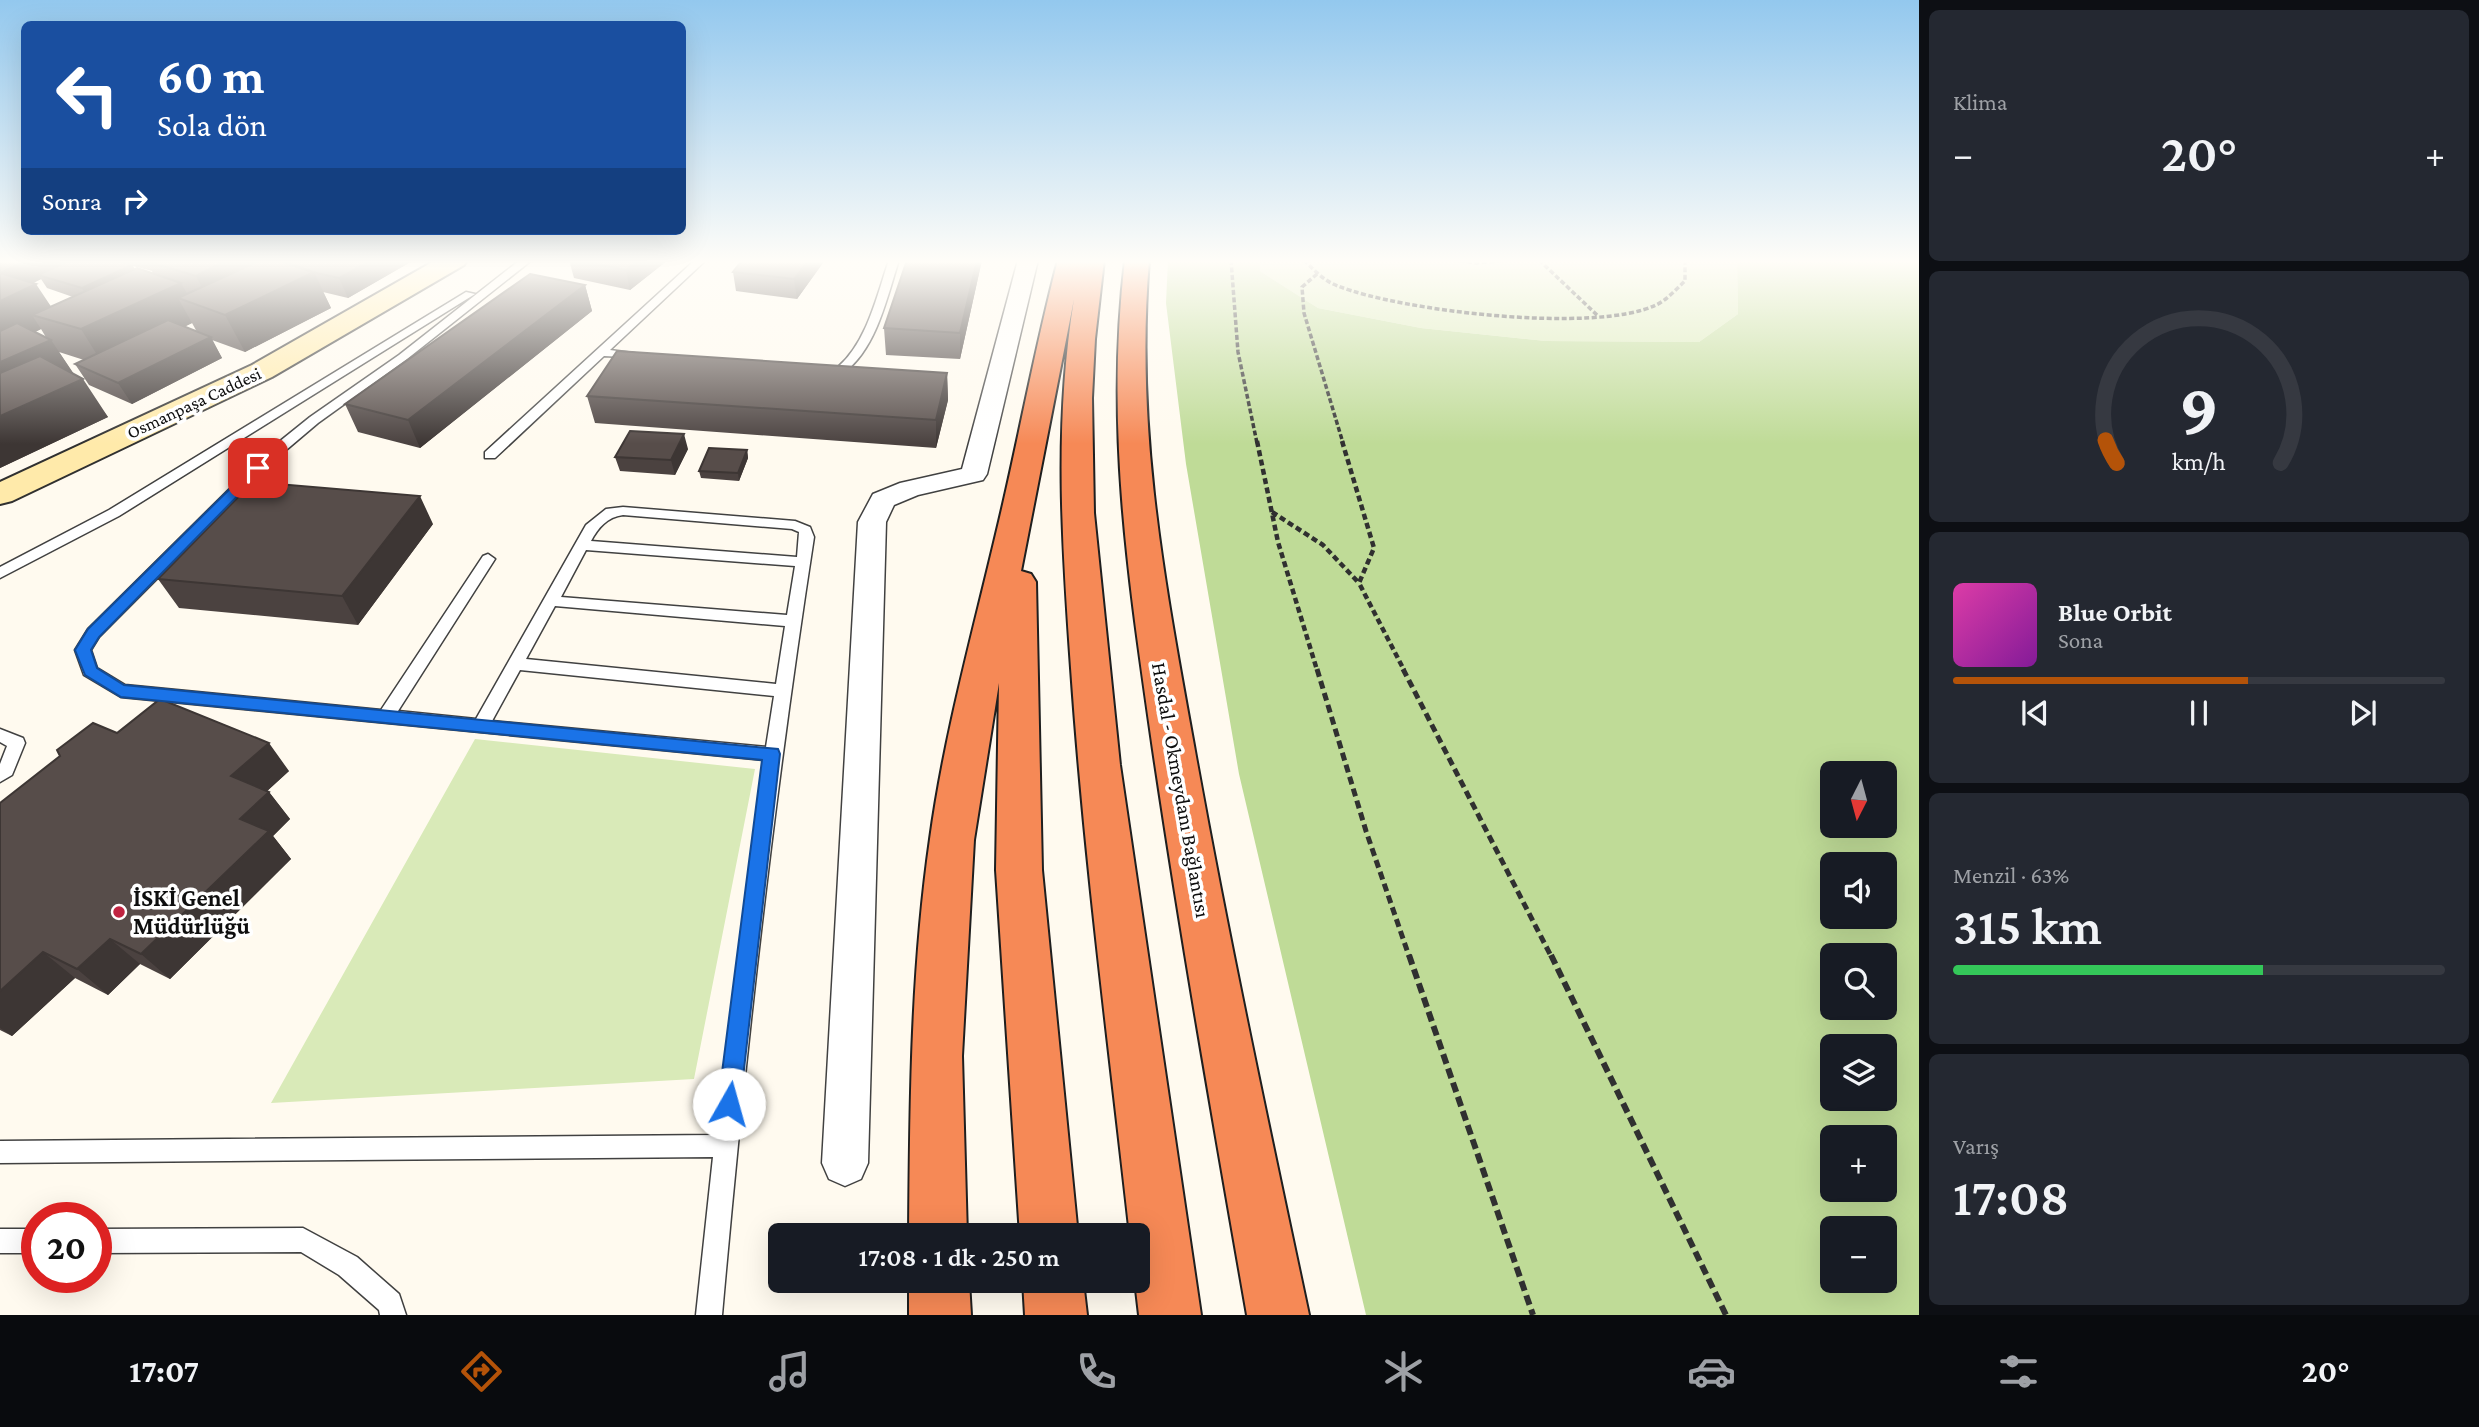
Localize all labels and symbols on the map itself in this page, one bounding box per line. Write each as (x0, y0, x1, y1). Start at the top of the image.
street label: Osmanpaşa Caddesi (124, 363, 264, 443)
pin (228, 438, 288, 498)
street label: Hasdal - Okmeydanı Bağlantısı (1147, 660, 1215, 920)
north arrow (1820, 761, 1897, 838)
place label: İSKİ Genel Müdürlüğü (133, 884, 250, 939)
marker: İSKİ Genel Müdürlüğü (111, 904, 127, 920)
position arrow (692, 1067, 766, 1141)
speed limit sign: 20 (21, 1202, 112, 1293)

